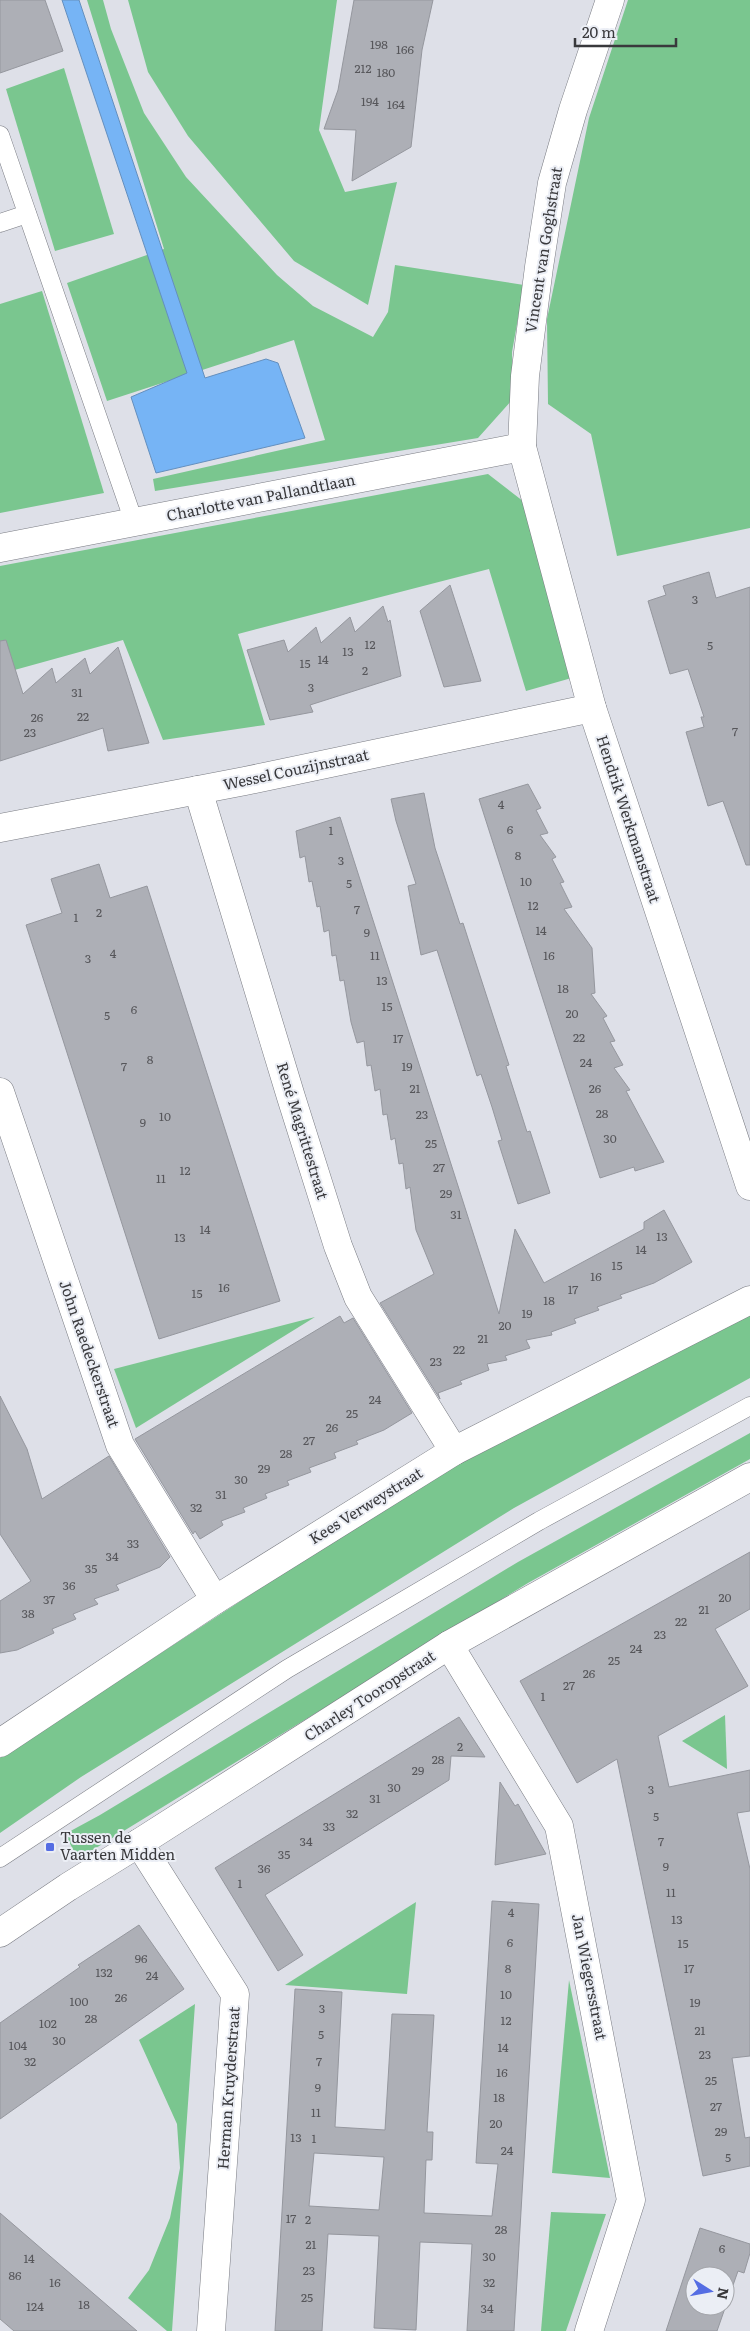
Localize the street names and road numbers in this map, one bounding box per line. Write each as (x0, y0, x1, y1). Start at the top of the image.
street label: Vincent van Goghstraat (518, 165, 567, 335)
street label: Charlotte van Pallandtlaan (164, 467, 357, 526)
street label: Hendrik Werkmanstraat (591, 732, 667, 905)
street label: Wessel Couzijnstraat (221, 742, 371, 795)
street label: René Magrittestraat (272, 1059, 335, 1202)
street label: John Raedeckerstraat (54, 1277, 126, 1430)
street label: Kees Verweystraat (304, 1460, 427, 1549)
street label: Charley Tooropstraat (299, 1644, 439, 1746)
street label: Jan Wiegersstraat (567, 1912, 614, 2042)
street label: Herman Kruyderstraat (210, 2006, 245, 2170)

